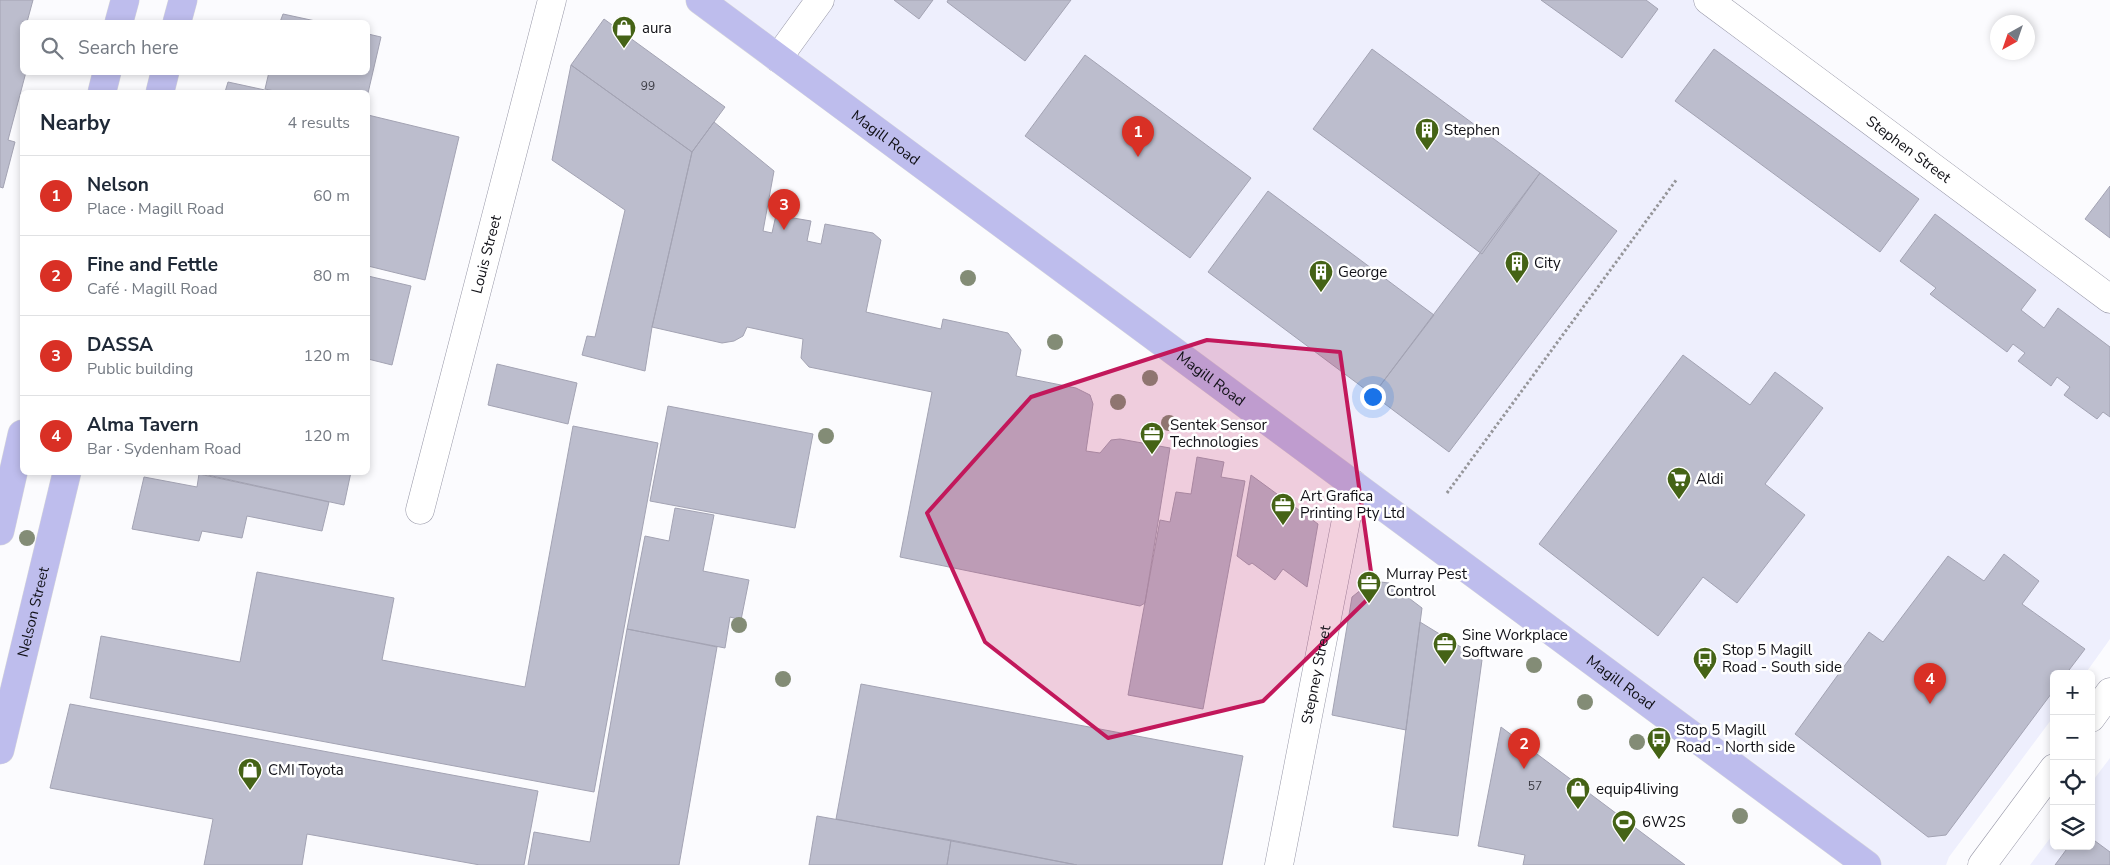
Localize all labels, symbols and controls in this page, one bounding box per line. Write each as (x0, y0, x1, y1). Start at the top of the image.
shop icon: aura (611, 15, 637, 49)
north arrow (1990, 15, 2035, 60)
place label: aura (642, 18, 672, 38)
search box (20, 20, 370, 75)
icon: search (38, 34, 66, 62)
text: Search here (78, 35, 179, 61)
house number: 99 (641, 78, 655, 94)
street label: Magill Road (847, 105, 924, 170)
text: Nearby (40, 109, 110, 137)
street label: Stephen Street (1862, 111, 1956, 188)
text: 4 results (288, 112, 350, 134)
pin: 1 (1122, 116, 1154, 157)
building icon: Stephen (1414, 117, 1440, 151)
place label: Stephen (1444, 120, 1500, 140)
text: Nelson (87, 172, 149, 198)
text: 1 (51, 185, 61, 207)
text: 60 m (313, 185, 350, 207)
pin: 3 (768, 189, 800, 230)
text: Place · Magill Road (87, 198, 224, 220)
street label: Louis Street (466, 212, 506, 296)
building icon: City (1504, 250, 1530, 284)
text: Fine and Fettle (87, 252, 218, 278)
place label: City (1534, 253, 1561, 273)
building icon: George (1308, 259, 1334, 293)
place label: George (1338, 262, 1387, 282)
text: 2 (51, 265, 61, 287)
text: 80 m (313, 265, 350, 287)
text: Café · Magill Road (87, 278, 218, 300)
text: DASSA (87, 332, 153, 358)
text: 3 (51, 345, 61, 367)
text: 120 m (303, 345, 350, 367)
street label: Magill Road (1173, 347, 1249, 411)
text: Public building (87, 358, 193, 380)
your location (1360, 384, 1386, 410)
text: Alma Tavern (87, 412, 199, 438)
place label: Sentek Sensor Technologies (1170, 415, 1268, 452)
office icon: Sentek Sensor Technologies (1139, 421, 1165, 455)
text: 4 (51, 425, 61, 447)
text: 120 m (303, 425, 350, 447)
text: Bar · Sydenham Road (87, 438, 241, 460)
supermarket icon: Aldi (1666, 466, 1692, 500)
place label: Aldi (1696, 469, 1724, 489)
place label: Art Grafica Printing Pty Ltd (1300, 486, 1405, 523)
office icon: Art Grafica Printing Pty Ltd (1270, 492, 1296, 526)
street label: Nelson Street (13, 564, 54, 659)
place label: Murray Pest Control (1386, 564, 1468, 601)
office icon: Murray Pest Control (1356, 570, 1382, 604)
street label: Stepney Street (1297, 623, 1335, 726)
place label: Sine Workplace Software (1462, 625, 1568, 662)
office icon: Sine Workplace Software (1432, 631, 1458, 665)
place label: Stop 5 Magill Road - South side (1722, 640, 1842, 677)
bus stop icon: Stop 5 Magill Road - South side (1692, 646, 1718, 680)
street label: Magill Road (1582, 650, 1659, 714)
pin: 4 (1914, 663, 1946, 704)
map controls (2050, 670, 2095, 850)
button: + (2050, 670, 2095, 715)
button: − (2050, 715, 2095, 760)
place label: Stop 5 Magill Road - North side (1676, 720, 1795, 757)
bus stop icon: Stop 5 Magill Road - North side (1646, 726, 1672, 760)
pin: 2 (1508, 728, 1540, 769)
shop icon: CMI Toyota (237, 757, 263, 791)
place label: CMI Toyota (268, 760, 344, 780)
button: locate (2050, 760, 2095, 805)
shop icon: equip4living (1565, 776, 1591, 810)
house number: 57 (1528, 778, 1542, 794)
place label: equip4living (1596, 779, 1679, 799)
button: layers (2050, 805, 2095, 850)
sports icon: 6W2S (1611, 809, 1637, 843)
place label: 6W2S (1642, 812, 1686, 832)

